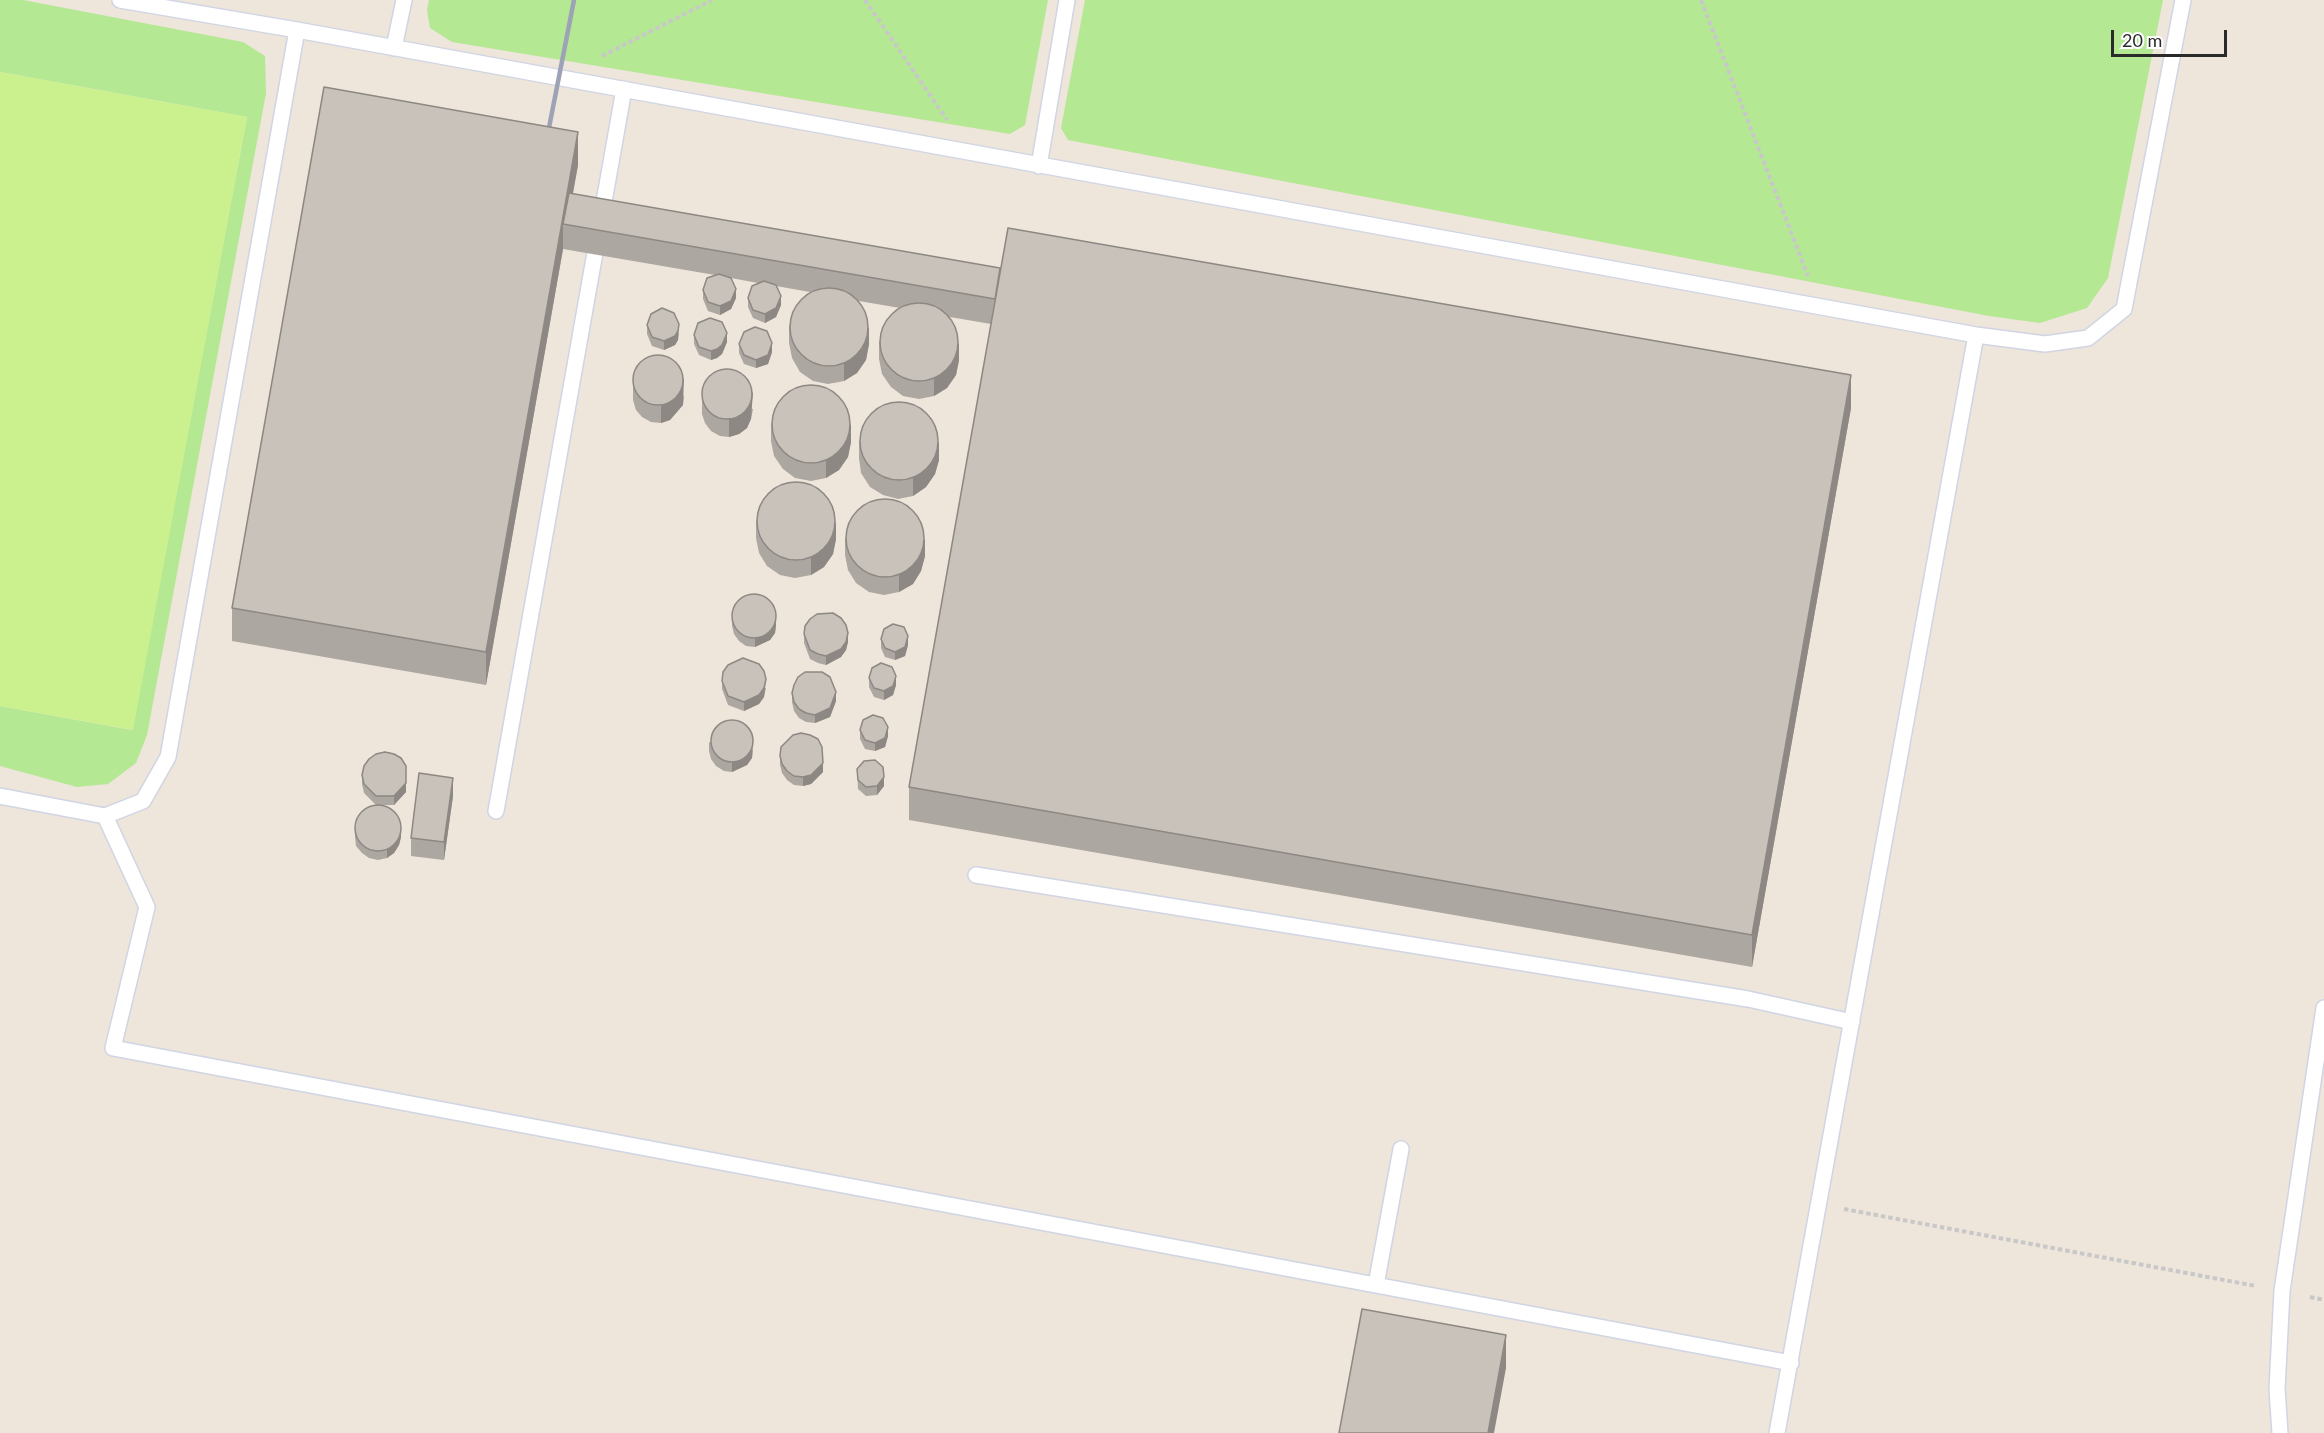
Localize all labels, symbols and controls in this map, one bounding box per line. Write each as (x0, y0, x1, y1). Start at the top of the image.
scale bar (2114, 18, 2230, 56)
text: 20 m (2122, 29, 2162, 51)

